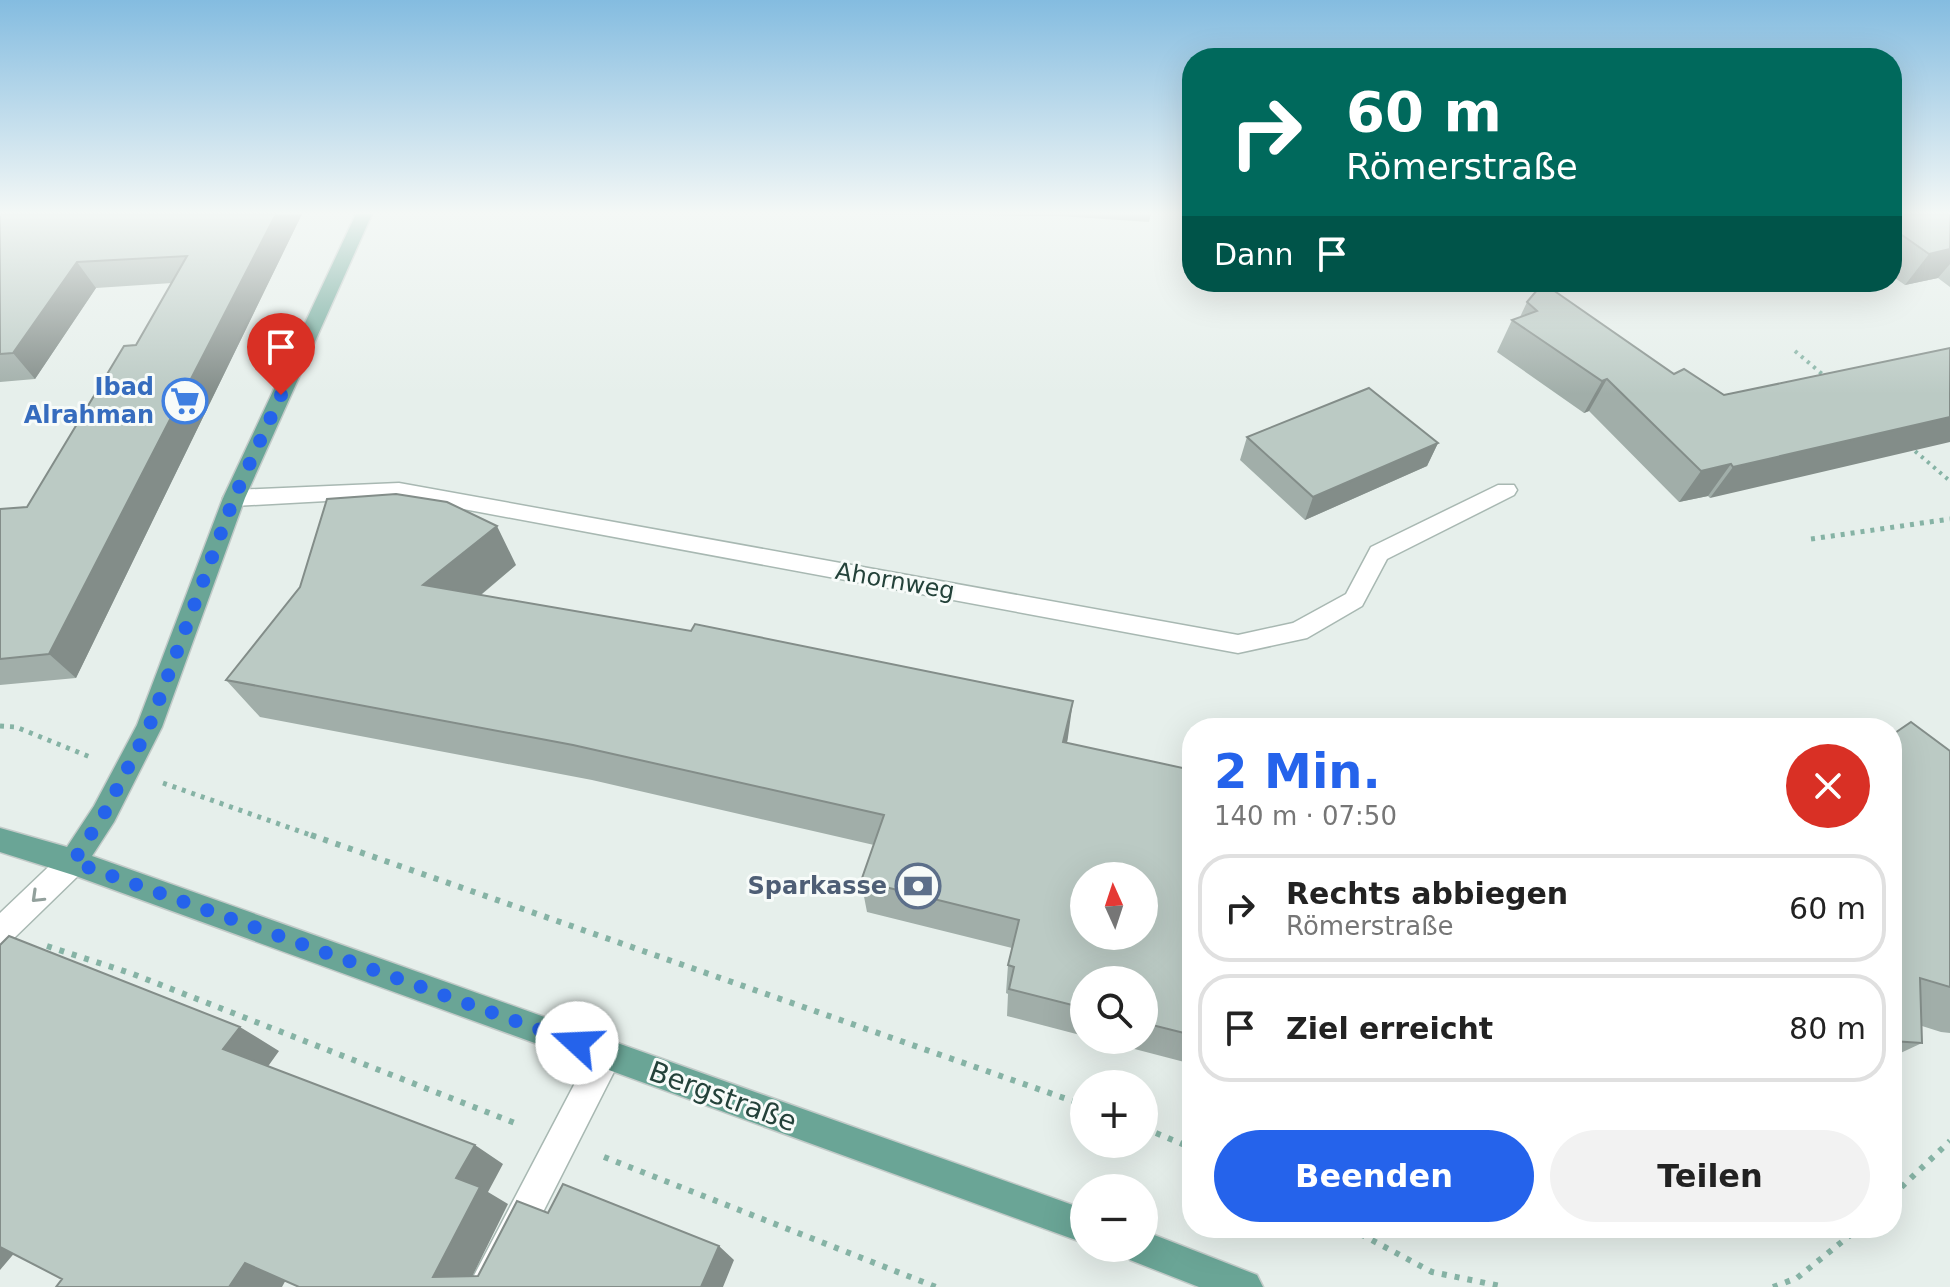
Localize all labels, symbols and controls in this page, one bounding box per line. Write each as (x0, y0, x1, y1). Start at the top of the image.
text: 60 m (1346, 79, 1502, 144)
icon: right (1214, 80, 1318, 184)
text: Römerstraße (1346, 146, 1578, 187)
icon: arrive (1310, 232, 1354, 276)
text: Dann (1214, 237, 1294, 272)
pin (247, 313, 315, 395)
icon: arrive (259, 325, 303, 369)
place label: Ibad Alrahman (24, 373, 154, 429)
supermarket icon: Ibad Alrahman (161, 377, 209, 425)
street label: Ahornweg (833, 557, 957, 605)
text: 2 Min. (1214, 743, 1381, 799)
button: close (1786, 744, 1870, 828)
text: 140 m · 07:50 (1214, 801, 1397, 831)
bank icon: Sparkasse (894, 862, 942, 910)
north arrow (1070, 862, 1158, 950)
map controls (1070, 862, 1158, 1262)
place label: Sparkasse (748, 872, 887, 900)
text: Rechts abbiegen (1286, 876, 1568, 911)
icon: right (1218, 886, 1262, 930)
one-way arrow (31, 888, 46, 902)
text: 60 m (1789, 891, 1866, 926)
text: Römerstraße (1286, 911, 1454, 941)
button: search (1070, 966, 1158, 1054)
position arrow (535, 1001, 619, 1085)
icon: arrive (1218, 1006, 1262, 1050)
text: Ziel erreicht (1286, 1011, 1493, 1046)
text: 80 m (1789, 1011, 1866, 1046)
street label: Bergstraße (645, 1055, 801, 1138)
button: + (1070, 1070, 1158, 1158)
button: Beenden (1214, 1130, 1534, 1222)
button: Teilen (1550, 1130, 1870, 1222)
button: − (1070, 1174, 1158, 1262)

